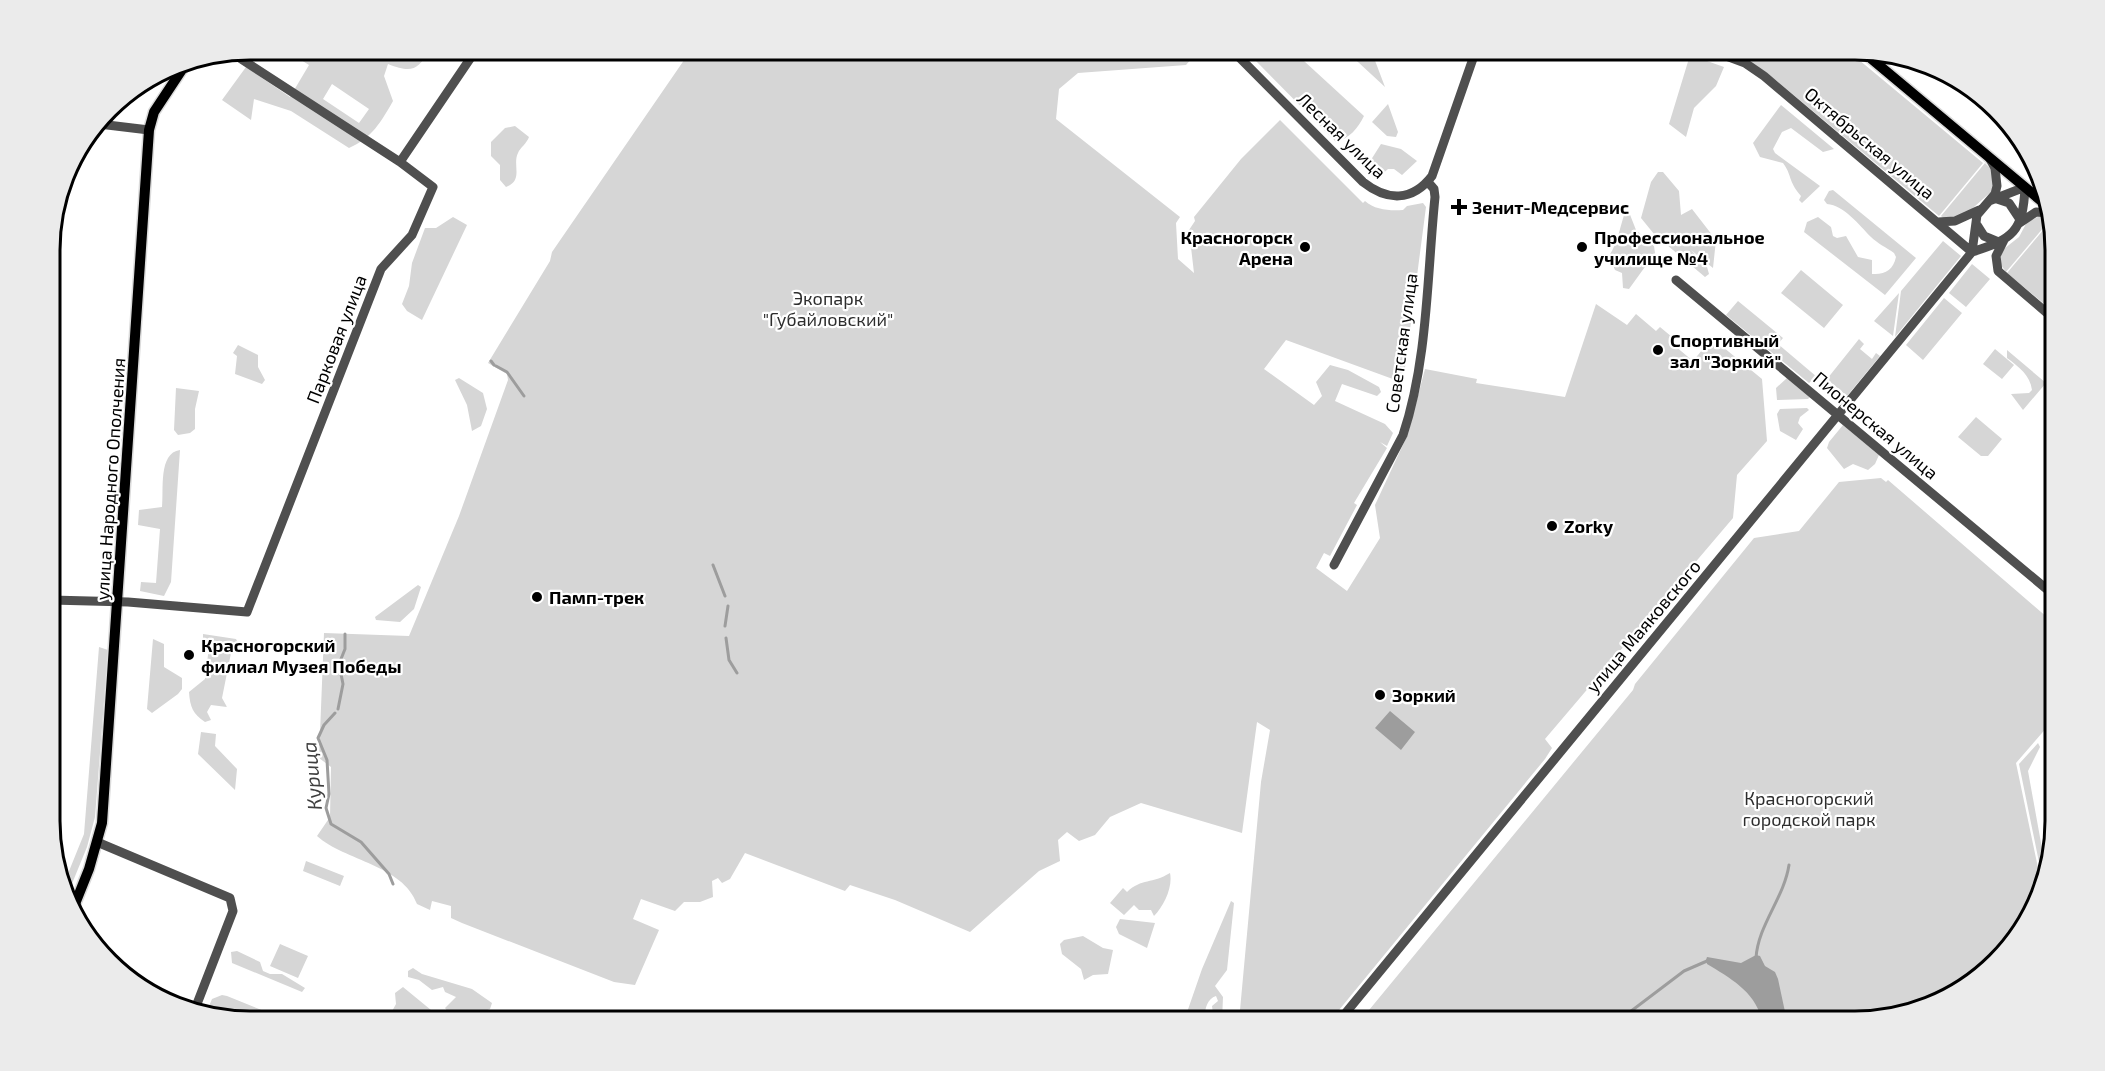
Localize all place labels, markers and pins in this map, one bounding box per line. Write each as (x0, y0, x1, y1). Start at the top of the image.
place label: Зенит-Медсервис (1472, 196, 1629, 218)
marker: Зенит-Медсервис (1450, 198, 1468, 216)
place label: Красногорск Арена (1180, 226, 1293, 269)
place label: Профессиональное училище №4 (1594, 226, 1765, 269)
marker: Красногорск Арена (1298, 240, 1312, 254)
marker: Профессиональное училище №4 (1575, 240, 1589, 254)
place label: Спортивный зал "Зоркий" (1670, 329, 1781, 372)
marker: Спортивный зал "Зоркий" (1651, 343, 1665, 357)
place label: Zorky (1564, 515, 1614, 537)
marker: Zorky (1545, 519, 1559, 533)
place label: Памп-трек (549, 586, 644, 608)
marker: Памп-трек (530, 590, 544, 604)
place label: Красногорский филиал Музея Победы (201, 634, 402, 677)
marker: Красногорский филиал Музея Победы (182, 648, 196, 662)
place label: Зоркий (1392, 684, 1456, 706)
marker: Зоркий (1373, 688, 1387, 702)

